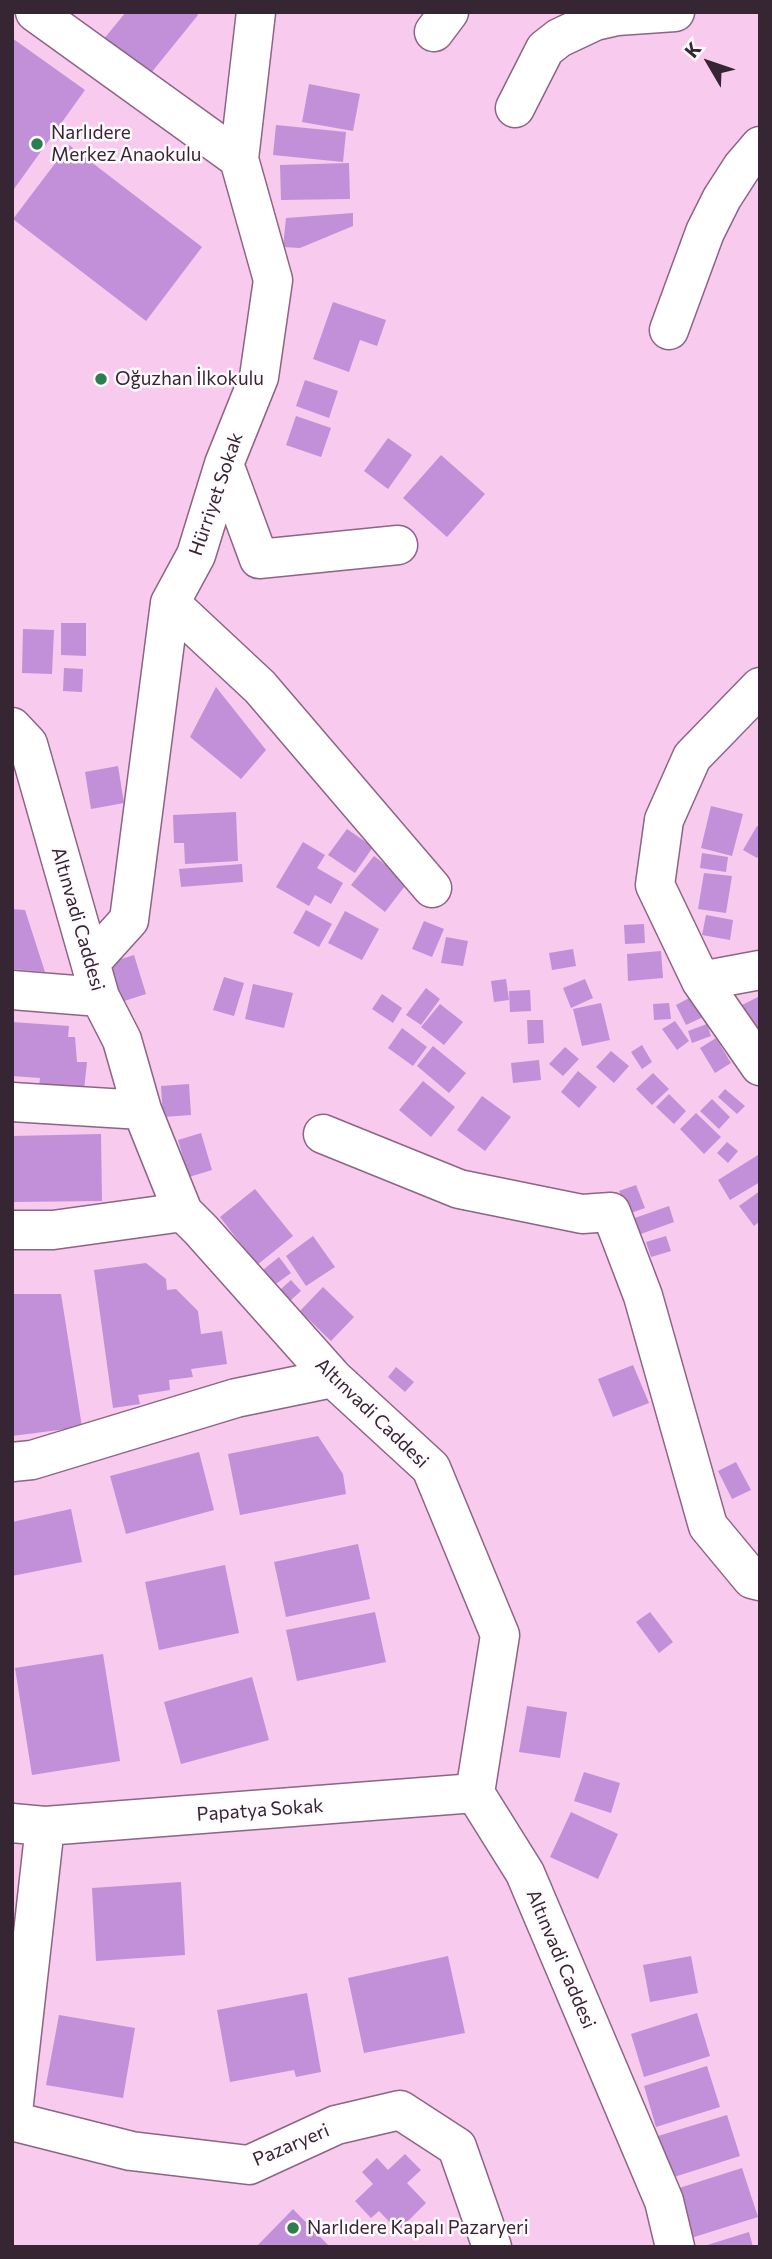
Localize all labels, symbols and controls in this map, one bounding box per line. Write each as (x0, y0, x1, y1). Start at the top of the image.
north arrow (674, 28, 744, 98)
text: K (679, 37, 705, 62)
place label: Narlıdere Merkez Anaokulu (51, 122, 201, 166)
marker: Narlıdere Merkez Anaokulu (29, 136, 45, 152)
place label: Oğuzhan İlkokulu (115, 368, 264, 390)
marker: Oğuzhan İlkokulu (93, 371, 109, 387)
street label: Hürriyet Sokak (184, 429, 248, 559)
street label: Altınvadi Caddesi (47, 844, 109, 994)
street label: Altınvadi Caddesi (311, 1353, 433, 1473)
street label: Papatya Sokak (196, 1794, 324, 1826)
street label: Altınvadi Caddesi (521, 1886, 601, 2032)
street label: Pazaryeri (249, 2119, 333, 2171)
place label: Narlıdere Kapalı Pazaryeri (307, 2217, 529, 2239)
marker: Narlıdere Kapalı Pazaryeri (285, 2220, 301, 2236)

